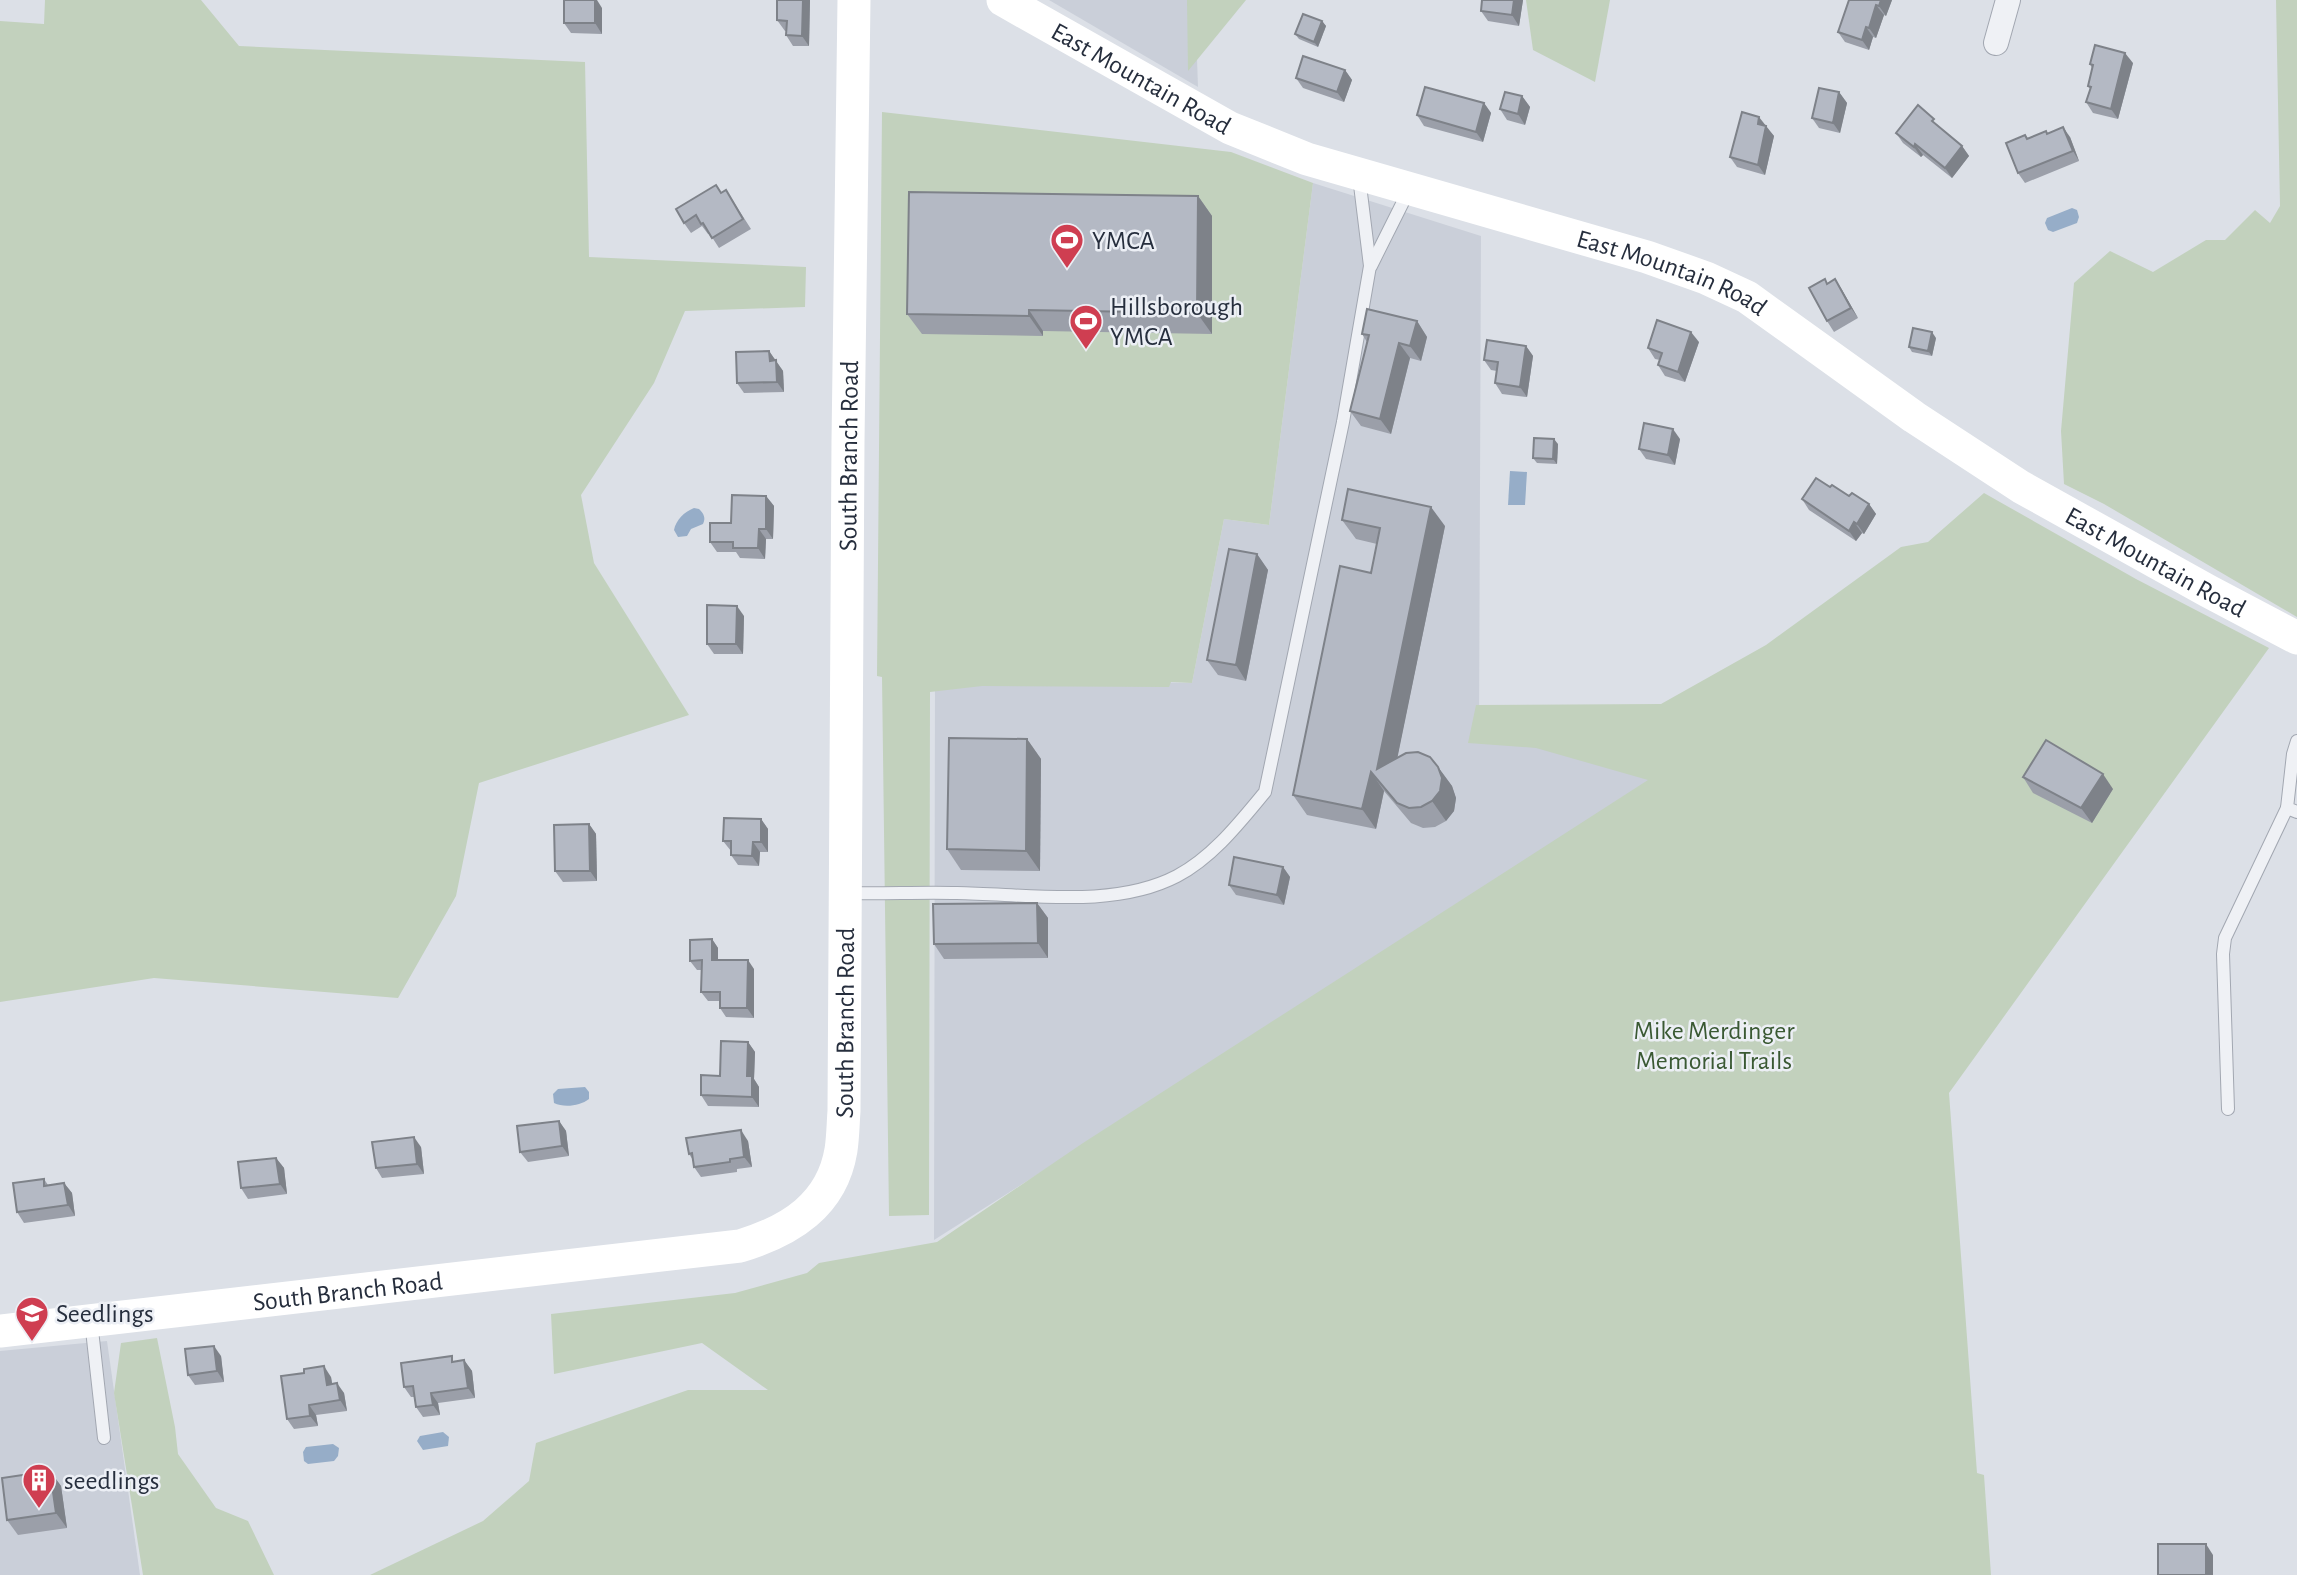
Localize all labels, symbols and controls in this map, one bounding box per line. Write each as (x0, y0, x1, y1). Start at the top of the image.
street label: East Mountain Road (1047, 18, 1235, 140)
sports icon: YMCA (1048, 221, 1086, 270)
street label: East Mountain Road (1574, 225, 1771, 321)
place label: YMCA (1092, 228, 1155, 254)
place label: Hillsborough YMCA (1110, 294, 1243, 350)
sports icon: Hillsborough YMCA (1067, 302, 1105, 351)
street label: South Branch Road (835, 360, 863, 551)
street label: East Mountain Road (2061, 502, 2250, 623)
street label: South Branch Road (832, 927, 859, 1119)
park label: Mike Merdinger Memorial Trails (1633, 1018, 1795, 1074)
street label: South Branch Road (252, 1268, 444, 1316)
school or university icon: Seedlings (13, 1294, 51, 1343)
place label: Seedlings (56, 1301, 154, 1327)
building icon: seedlings (20, 1461, 58, 1510)
place label: seedlings (64, 1468, 159, 1494)

